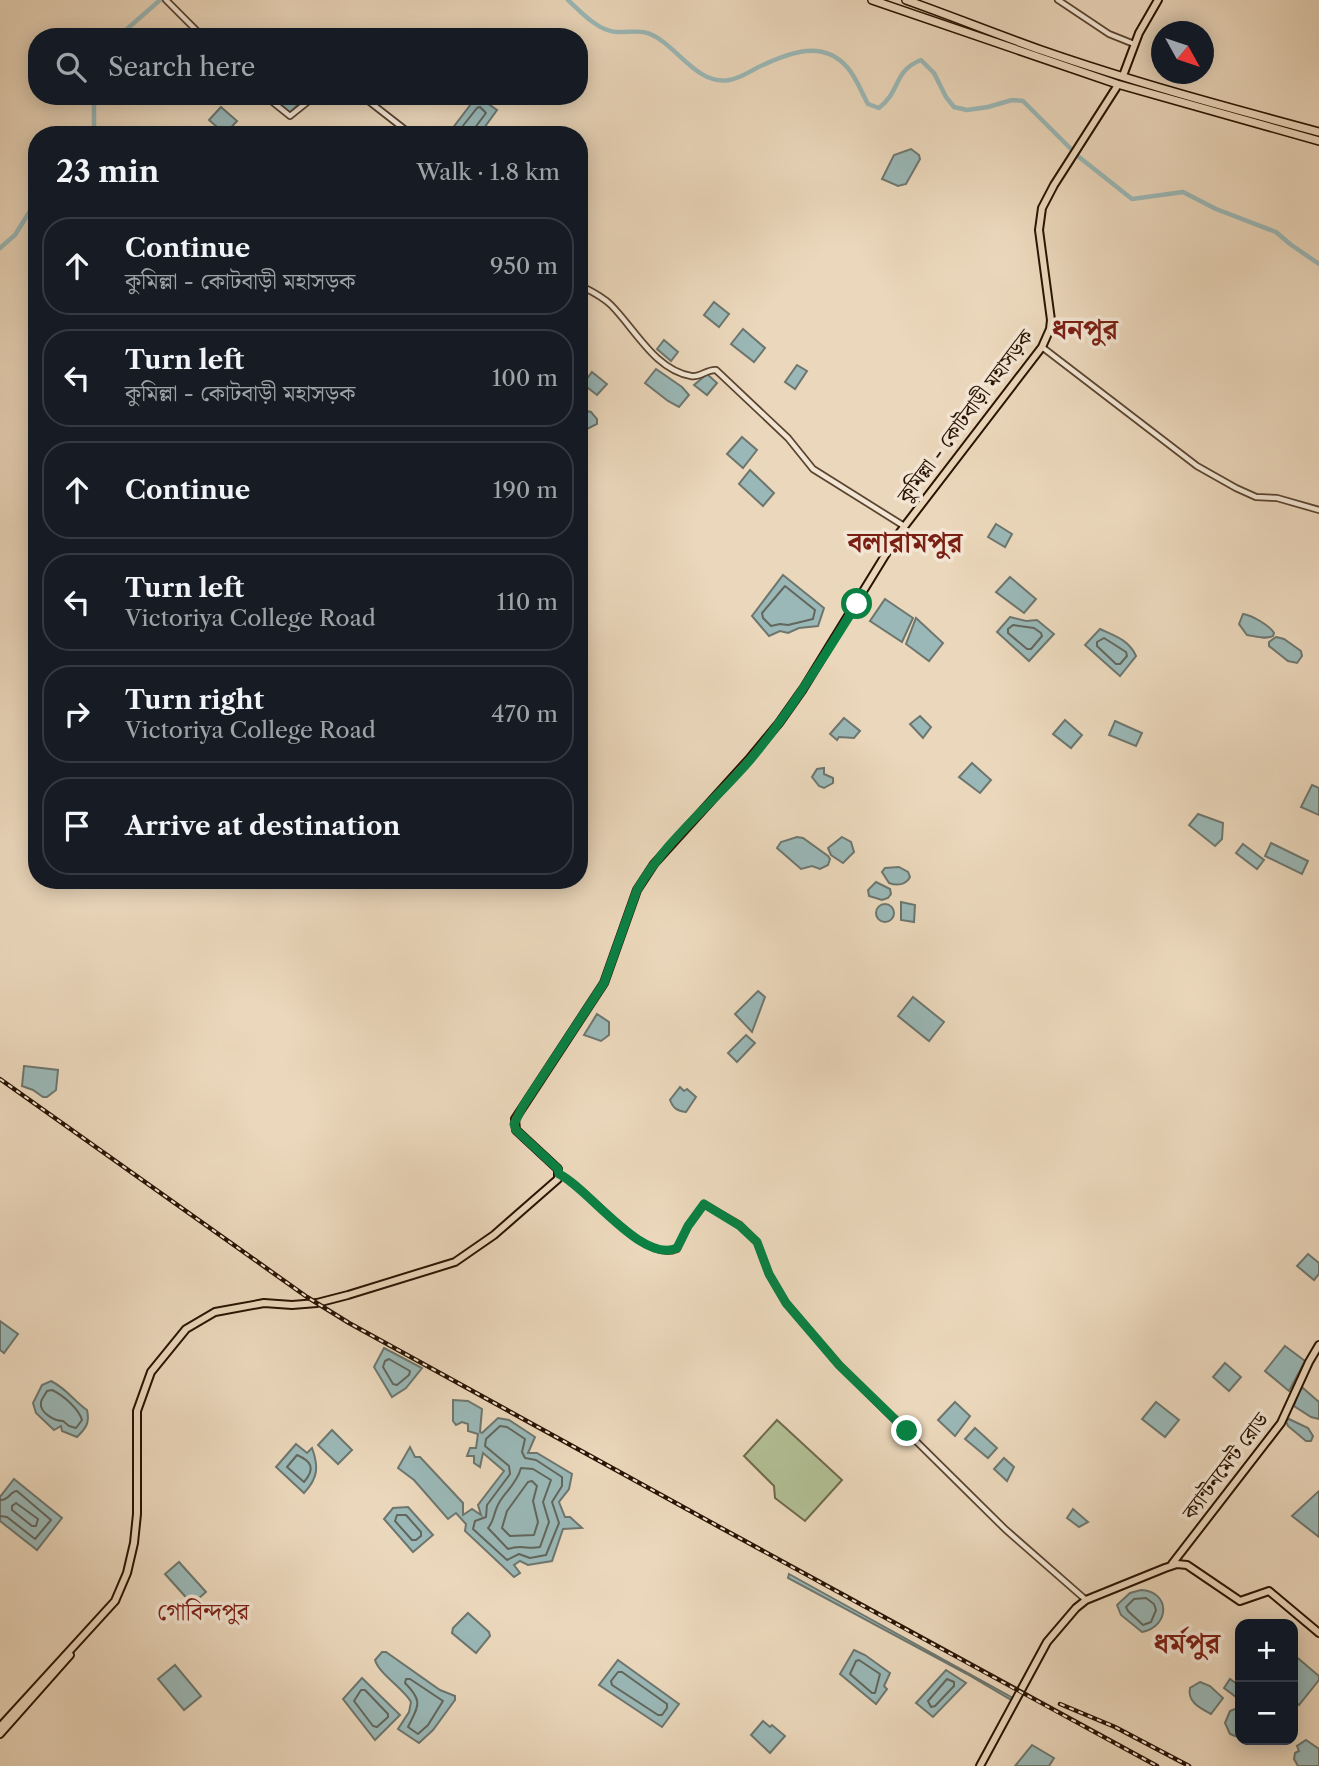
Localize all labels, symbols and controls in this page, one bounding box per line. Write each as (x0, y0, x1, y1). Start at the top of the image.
north arrow (1151, 21, 1214, 84)
search box (28, 28, 588, 105)
icon: search (52, 48, 90, 86)
text: Search here (108, 51, 255, 83)
text: 23 min (56, 153, 159, 190)
text: Walk · 1.8 km (416, 158, 560, 186)
text: Continue (125, 232, 250, 264)
icon: ahead (58, 247, 96, 285)
text: 950 m (490, 252, 558, 280)
text: কুমিল্লা - কোটবাড়ী মহাসড়ক (125, 267, 355, 295)
district label: ধনপুর (1052, 312, 1120, 347)
street label: কুমিল্লা - কোটবাড়ী মহাসড়ক (891, 323, 1040, 509)
text: Turn left (125, 344, 244, 376)
icon: left (58, 359, 96, 397)
text: 100 m (492, 364, 558, 392)
text: কুমিল্লা - কোটবাড়ী মহাসড়ক (125, 379, 355, 407)
icon: ahead (58, 471, 96, 509)
text: Continue (125, 474, 250, 506)
text: 190 m (493, 476, 558, 504)
district label: বলারামপুর (847, 525, 964, 560)
text: Turn left (125, 572, 244, 604)
icon: left (58, 583, 96, 621)
text: 110 m (497, 588, 558, 616)
route start (841, 588, 872, 619)
text: Victoriya College Road (125, 604, 376, 632)
text: Turn right (125, 684, 264, 716)
icon: right (58, 695, 96, 733)
text: 470 m (491, 700, 558, 728)
text: Victoriya College Road (125, 716, 376, 744)
icon: arrive (58, 807, 96, 845)
text: Arrive at destination (125, 810, 400, 842)
street label: ক্যান্টনমেন্ট রোড (1176, 1407, 1274, 1525)
route end (891, 1415, 922, 1446)
district label: গোবিন্দপুর (157, 1597, 250, 1626)
map controls (1235, 1619, 1298, 1745)
button: + (1235, 1619, 1298, 1682)
district label: ধর্মপুর (1154, 1626, 1222, 1661)
button: − (1235, 1682, 1298, 1745)

